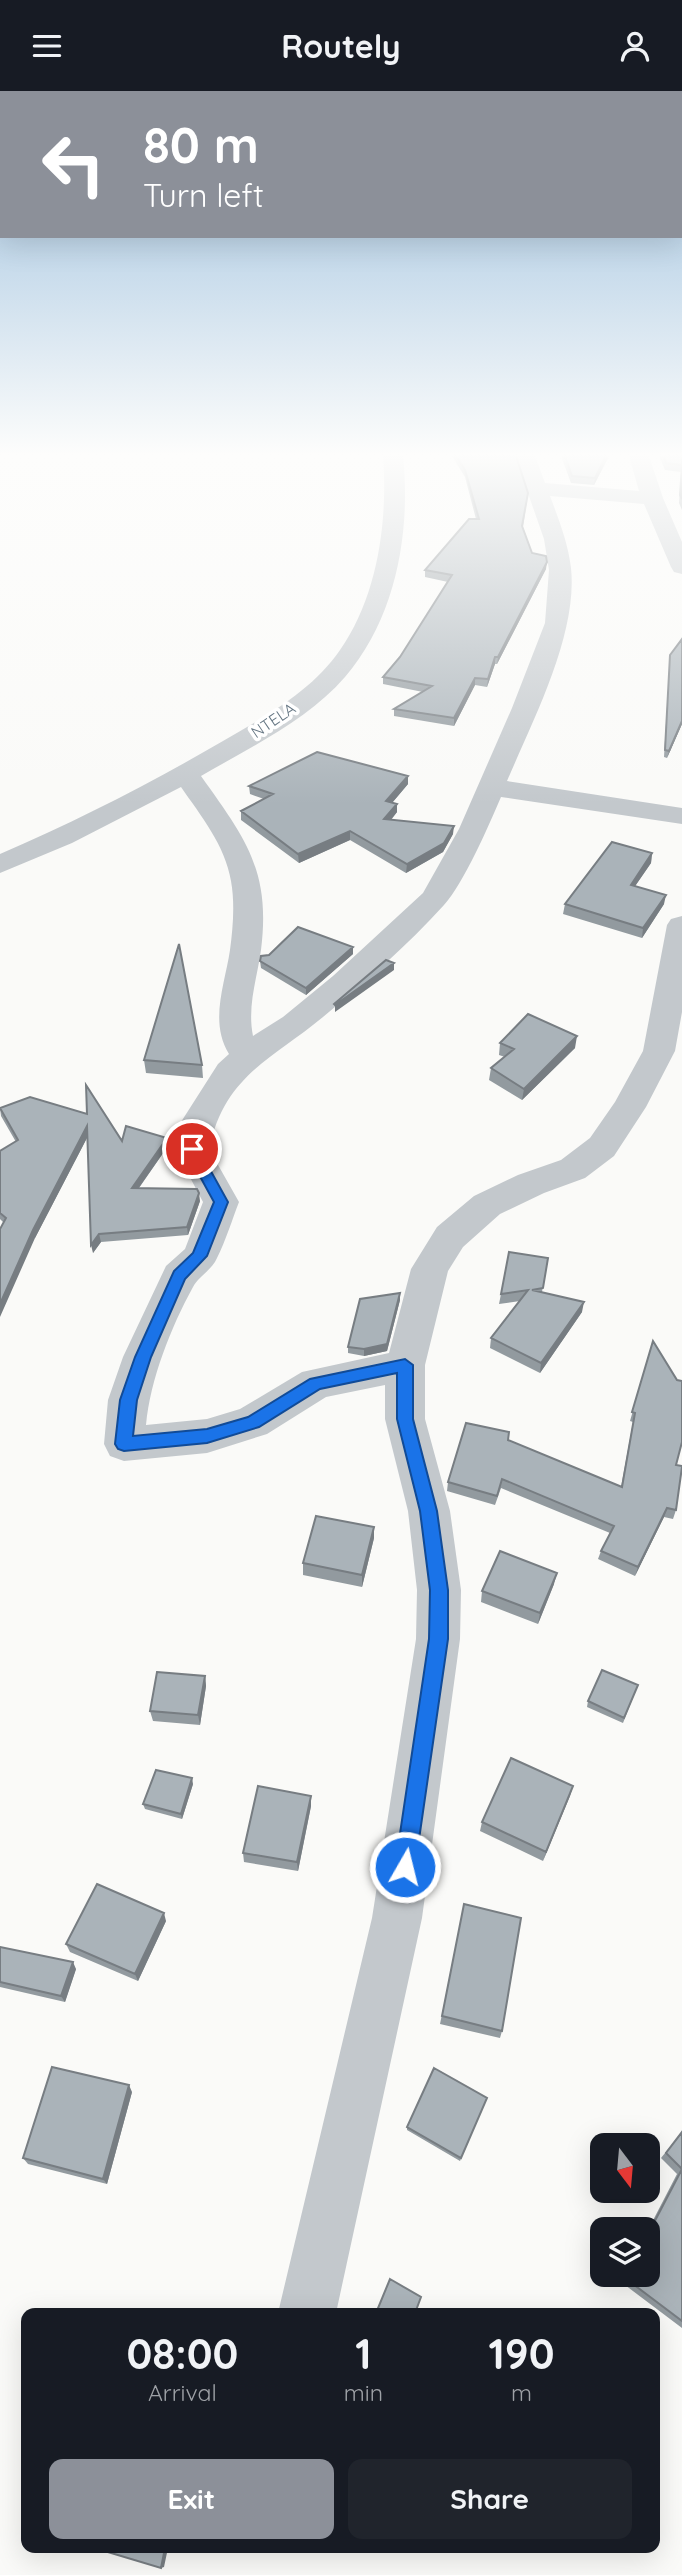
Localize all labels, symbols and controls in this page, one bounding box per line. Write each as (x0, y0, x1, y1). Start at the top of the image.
text: Routely (281, 26, 401, 66)
icon: menu (28, 27, 66, 65)
icon: person (616, 27, 654, 65)
text: 80 m (143, 114, 259, 175)
icon: left (28, 119, 119, 210)
text: Turn left (143, 175, 264, 215)
street label: NTELA (247, 698, 299, 742)
pin (162, 1119, 222, 1179)
icon: arrive (173, 1130, 211, 1168)
position arrow (368, 1830, 442, 1904)
north arrow (590, 2133, 660, 2203)
map controls (590, 2133, 660, 2287)
button: layers (590, 2217, 660, 2287)
text: 08:00 (126, 2327, 238, 2380)
text: 1 (355, 2327, 372, 2380)
text: 190 (489, 2327, 555, 2380)
text: Arrival (148, 2378, 217, 2407)
text: min (344, 2378, 383, 2407)
text: m (511, 2378, 532, 2407)
button: Exit (49, 2459, 334, 2539)
button: Share (348, 2459, 632, 2539)

